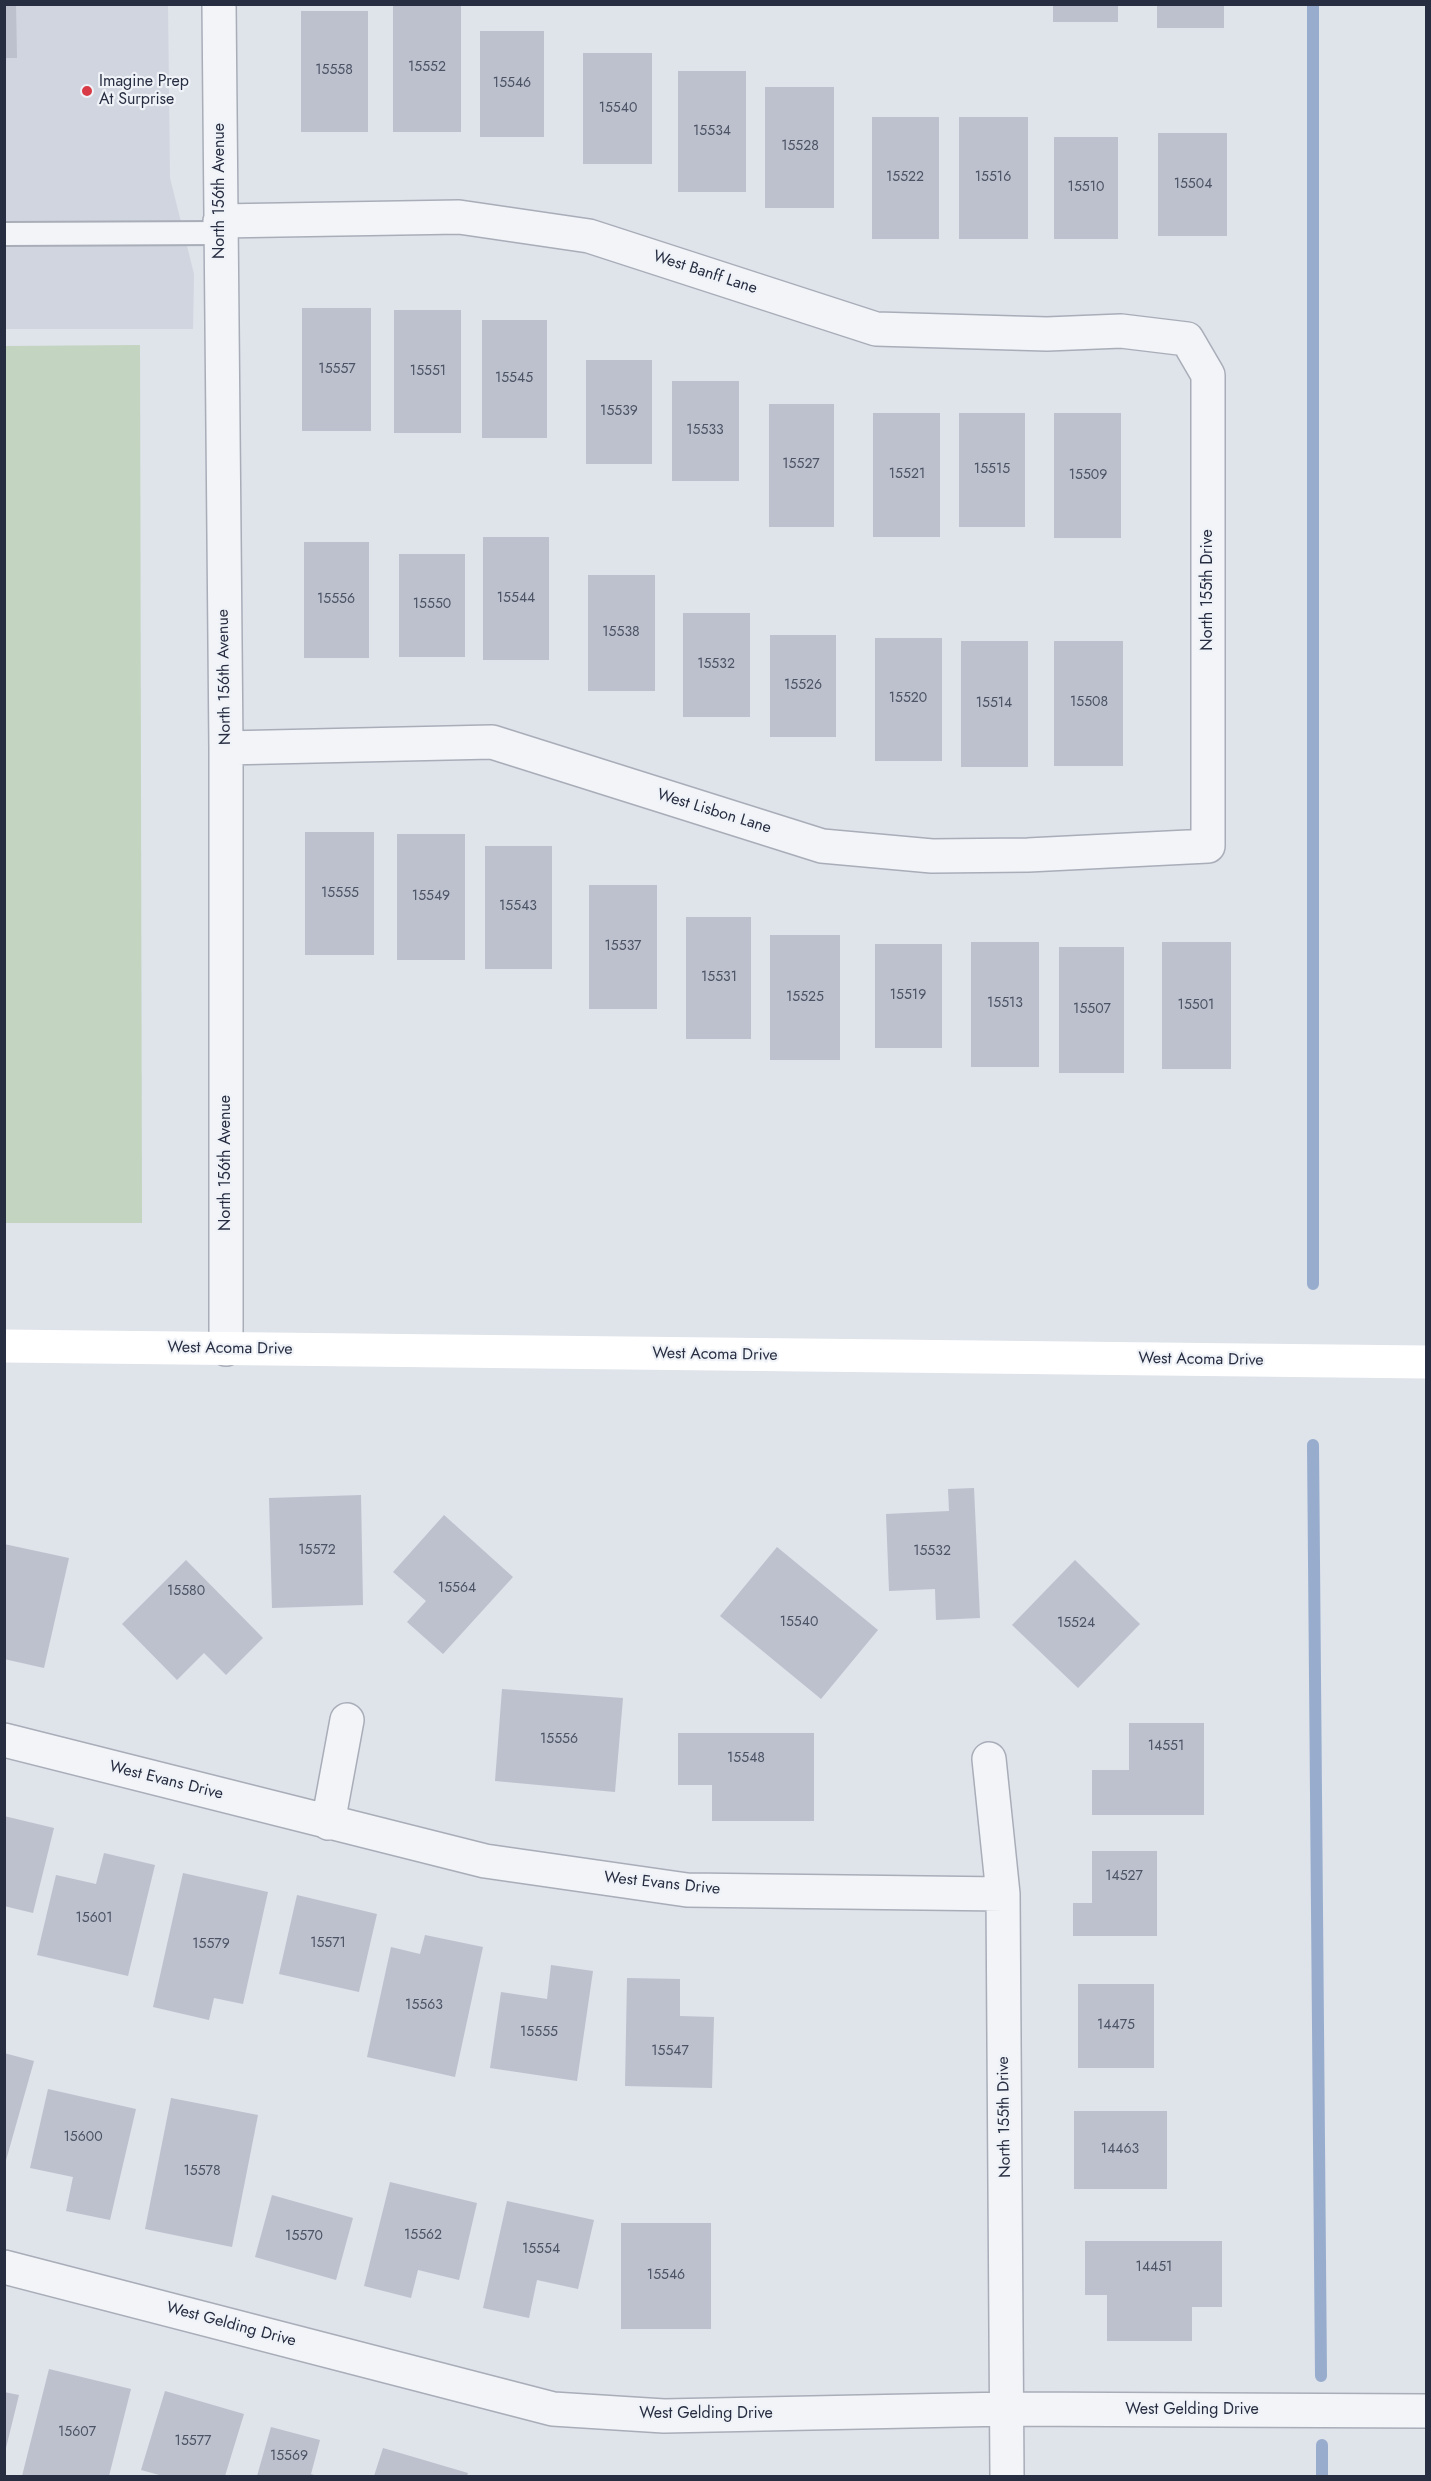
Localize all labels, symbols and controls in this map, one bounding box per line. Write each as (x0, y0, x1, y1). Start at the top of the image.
house number: 15552 (408, 60, 446, 76)
house number: 15558 (315, 63, 353, 79)
place label: Imagine Prep At Surprise (99, 72, 189, 110)
house number: 15546 (493, 76, 531, 92)
marker: Imagine Prep At Surprise (80, 84, 94, 98)
house number: 15540 (599, 101, 637, 117)
street label: North 156th Avenue (210, 123, 230, 259)
house number: 15534 (693, 124, 731, 140)
house number: 15528 (781, 139, 819, 155)
house number: 15522 (886, 170, 924, 186)
house number: 15516 (975, 170, 1011, 186)
house number: 15504 (1174, 177, 1212, 193)
house number: 15510 (1068, 180, 1104, 196)
street label: West Banff Lane (650, 247, 760, 299)
house number: 15557 (318, 362, 356, 378)
house number: 15551 (410, 364, 446, 380)
house number: 15545 (495, 371, 533, 387)
house number: 15539 (600, 404, 638, 420)
house number: 15533 (686, 423, 724, 439)
house number: 15527 (782, 457, 820, 473)
house number: 15515 (974, 462, 1010, 478)
house number: 15521 (889, 467, 925, 483)
house number: 15509 (1069, 468, 1107, 484)
street label: North 155th Drive (1198, 529, 1218, 651)
house number: 15544 (497, 591, 535, 607)
house number: 15556 (317, 592, 355, 608)
house number: 15550 (413, 597, 451, 613)
street label: North 156th Avenue (214, 609, 236, 745)
house number: 15538 (602, 625, 640, 641)
house number: 15532 (697, 657, 735, 673)
house number: 15526 (784, 678, 822, 694)
house number: 15520 (889, 691, 927, 707)
house number: 15508 (1070, 695, 1108, 711)
house number: 15514 (976, 696, 1012, 712)
street label: West Lisbon Lane (655, 786, 773, 838)
house number: 15555 (321, 886, 359, 902)
house number: 15549 (412, 889, 450, 905)
house number: 15543 (499, 899, 537, 915)
house number: 15537 (605, 939, 641, 955)
house number: 15531 (701, 970, 737, 986)
house number: 15519 (890, 988, 926, 1004)
house number: 15525 (786, 990, 824, 1006)
house number: 15513 (987, 996, 1023, 1012)
house number: 15501 (1178, 998, 1214, 1014)
house number: 15507 (1073, 1002, 1111, 1018)
street label: North 156th Avenue (216, 1095, 236, 1231)
street label: West Acoma Drive (167, 1338, 293, 1360)
street label: West Acoma Drive (652, 1344, 778, 1366)
street label: West Acoma Drive (1138, 1349, 1264, 1371)
house number: 15572 (298, 1543, 336, 1559)
house number: 15532 (913, 1544, 951, 1560)
house number: 15564 (438, 1581, 476, 1597)
house number: 15580 (167, 1584, 205, 1600)
house number: 15540 (780, 1615, 818, 1631)
house number: 15524 (1057, 1616, 1095, 1632)
house number: 15556 (540, 1732, 578, 1748)
house number: 14551 (1148, 1739, 1184, 1755)
house number: 15548 (727, 1751, 765, 1767)
street label: West Evans Drive (107, 1758, 225, 1804)
street label: West Evans Drive (603, 1868, 721, 1900)
house number: 14527 (1105, 1869, 1143, 1885)
house number: 15601 (76, 1911, 112, 1927)
house number: 15571 (310, 1936, 346, 1952)
house number: 15579 (192, 1937, 230, 1953)
house number: 15563 (405, 1998, 443, 2014)
house number: 14475 (1097, 2018, 1135, 2034)
house number: 15555 (520, 2025, 558, 2041)
house number: 15547 (651, 2044, 689, 2060)
street label: North 155th Drive (994, 2056, 1016, 2178)
house number: 15600 (63, 2130, 103, 2146)
house number: 14463 (1101, 2142, 1139, 2158)
house number: 15578 (183, 2164, 221, 2180)
house number: 15562 (404, 2228, 442, 2244)
house number: 15570 (285, 2229, 323, 2245)
house number: 15554 (522, 2242, 560, 2258)
house number: 14451 (1136, 2260, 1172, 2276)
house number: 15546 (647, 2268, 685, 2284)
street label: West Gelding Drive (164, 2298, 298, 2352)
street label: West Gelding Drive (1125, 2400, 1259, 2420)
street label: West Gelding Drive (639, 2404, 773, 2424)
house number: 15607 (58, 2425, 96, 2441)
house number: 15577 (175, 2434, 211, 2450)
house number: 15569 (270, 2449, 308, 2465)

